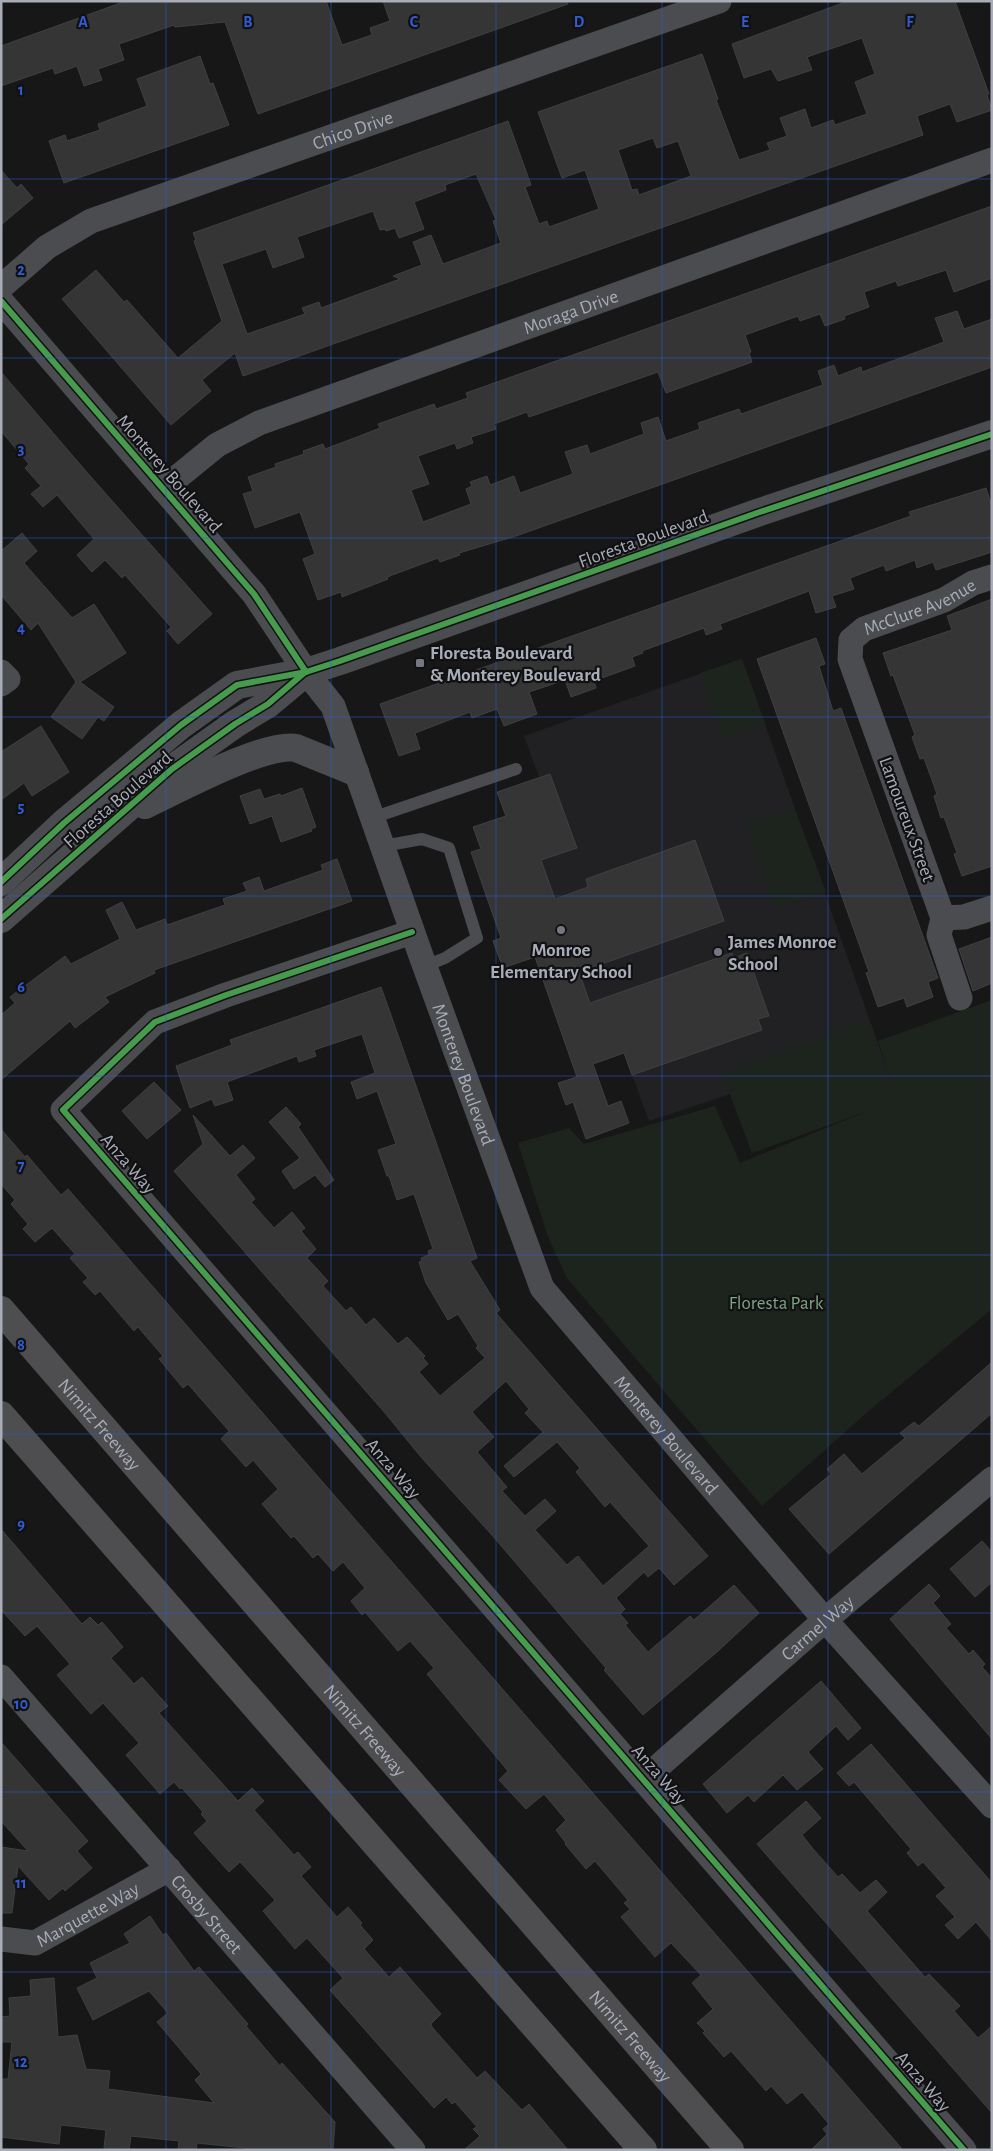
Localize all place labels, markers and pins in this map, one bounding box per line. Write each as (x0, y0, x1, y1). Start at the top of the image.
place label: Floresta Boulevard & Monterey Boulevard (430, 644, 601, 685)
marker: Floresta Boulevard & Monterey Boulevard (414, 657, 426, 669)
marker: Monroe Elementary School (555, 924, 567, 936)
place label: James Monroe School (728, 933, 837, 974)
place label: Monroe Elementary School (490, 941, 632, 982)
marker: James Monroe School (712, 946, 724, 958)

